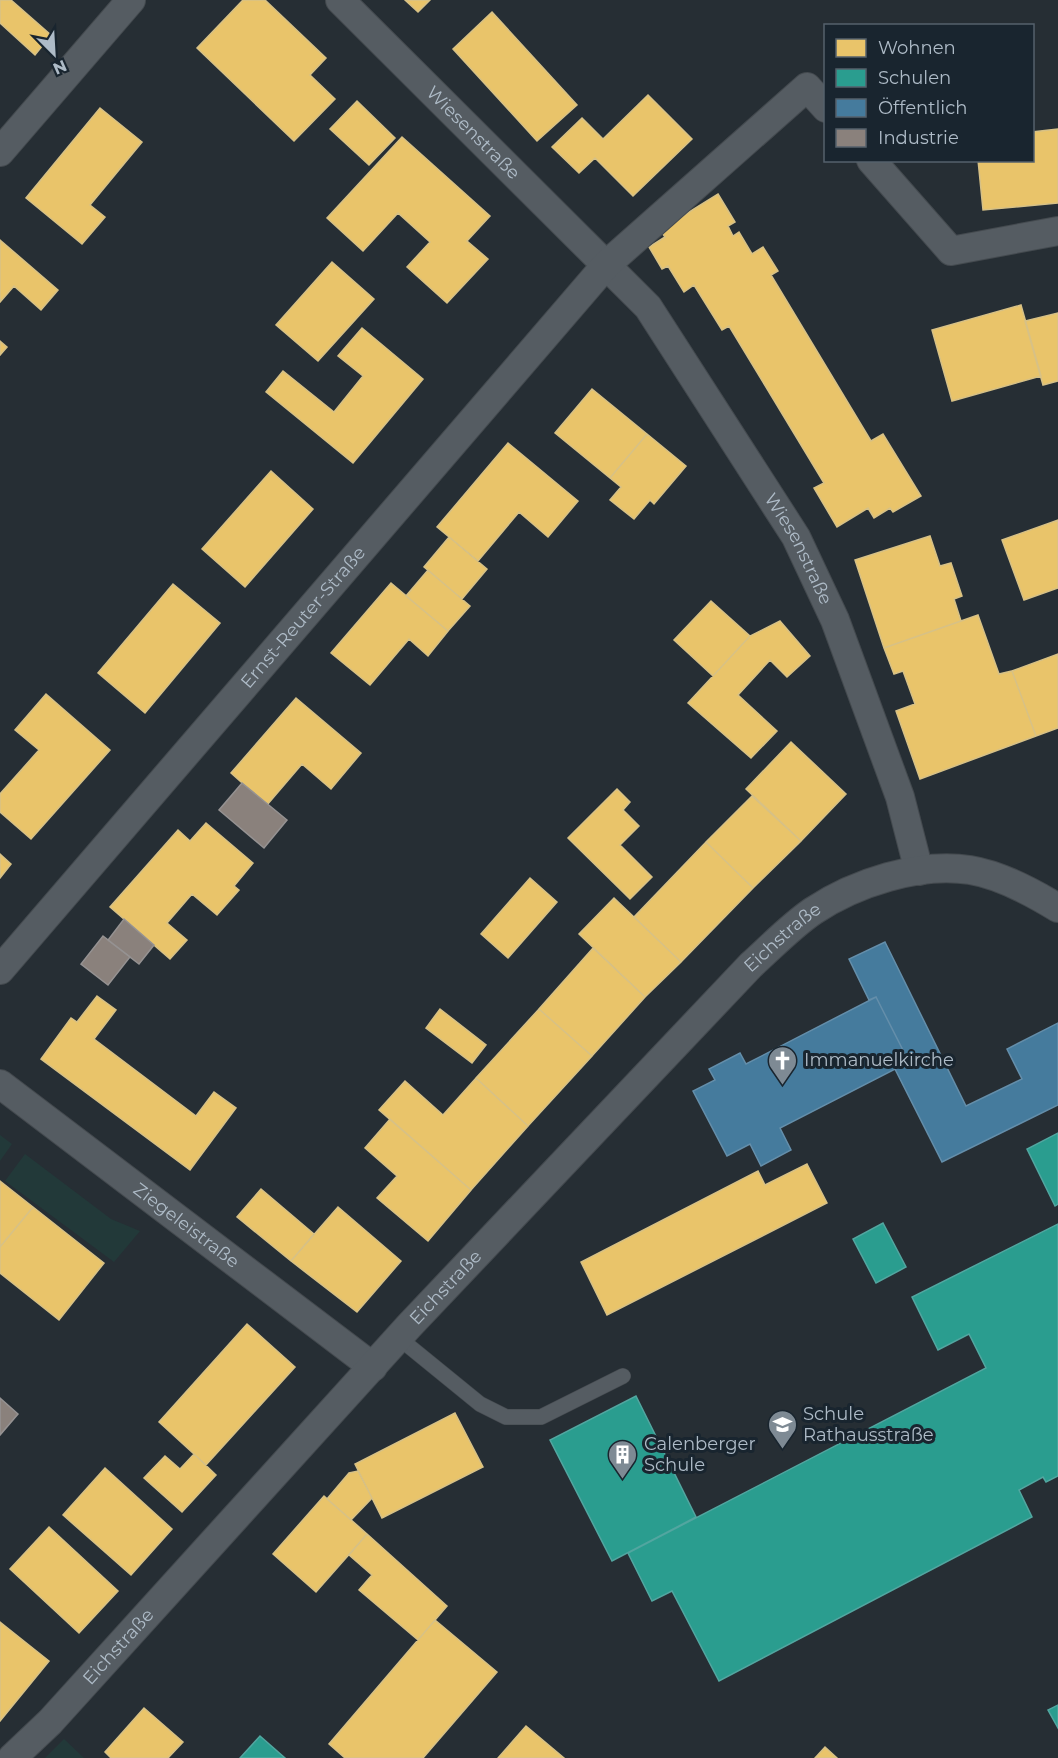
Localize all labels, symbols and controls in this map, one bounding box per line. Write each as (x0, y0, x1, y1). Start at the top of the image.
north arrow (24, 24, 84, 84)
legend (824, 24, 1034, 162)
text: Wohnen (878, 37, 956, 59)
text: N (50, 56, 70, 79)
text: Schulen (878, 67, 951, 89)
street label: Wiesenstraße (422, 81, 525, 184)
text: Öffentlich (878, 97, 967, 119)
text: Industrie (878, 127, 959, 149)
street label: Wiesenstraße (760, 489, 837, 608)
street label: Ernst-Reuter-Straße (236, 542, 370, 693)
street label: Eichstraße (739, 898, 825, 977)
church icon: Immanuelkirche (767, 1044, 799, 1086)
place label: Immanuelkirche (804, 1049, 954, 1071)
street label: Ziegeleistraße (129, 1178, 244, 1273)
street label: Eichstraße (405, 1245, 486, 1330)
place label: Schule Rathausstraße (803, 1403, 934, 1446)
school or university icon: Schule Rathausstraße (766, 1408, 798, 1450)
place label: Calenberger Schule (644, 1433, 756, 1476)
building icon: Calenberger Schule (607, 1438, 639, 1480)
street label: Eichstraße (78, 1604, 158, 1689)

